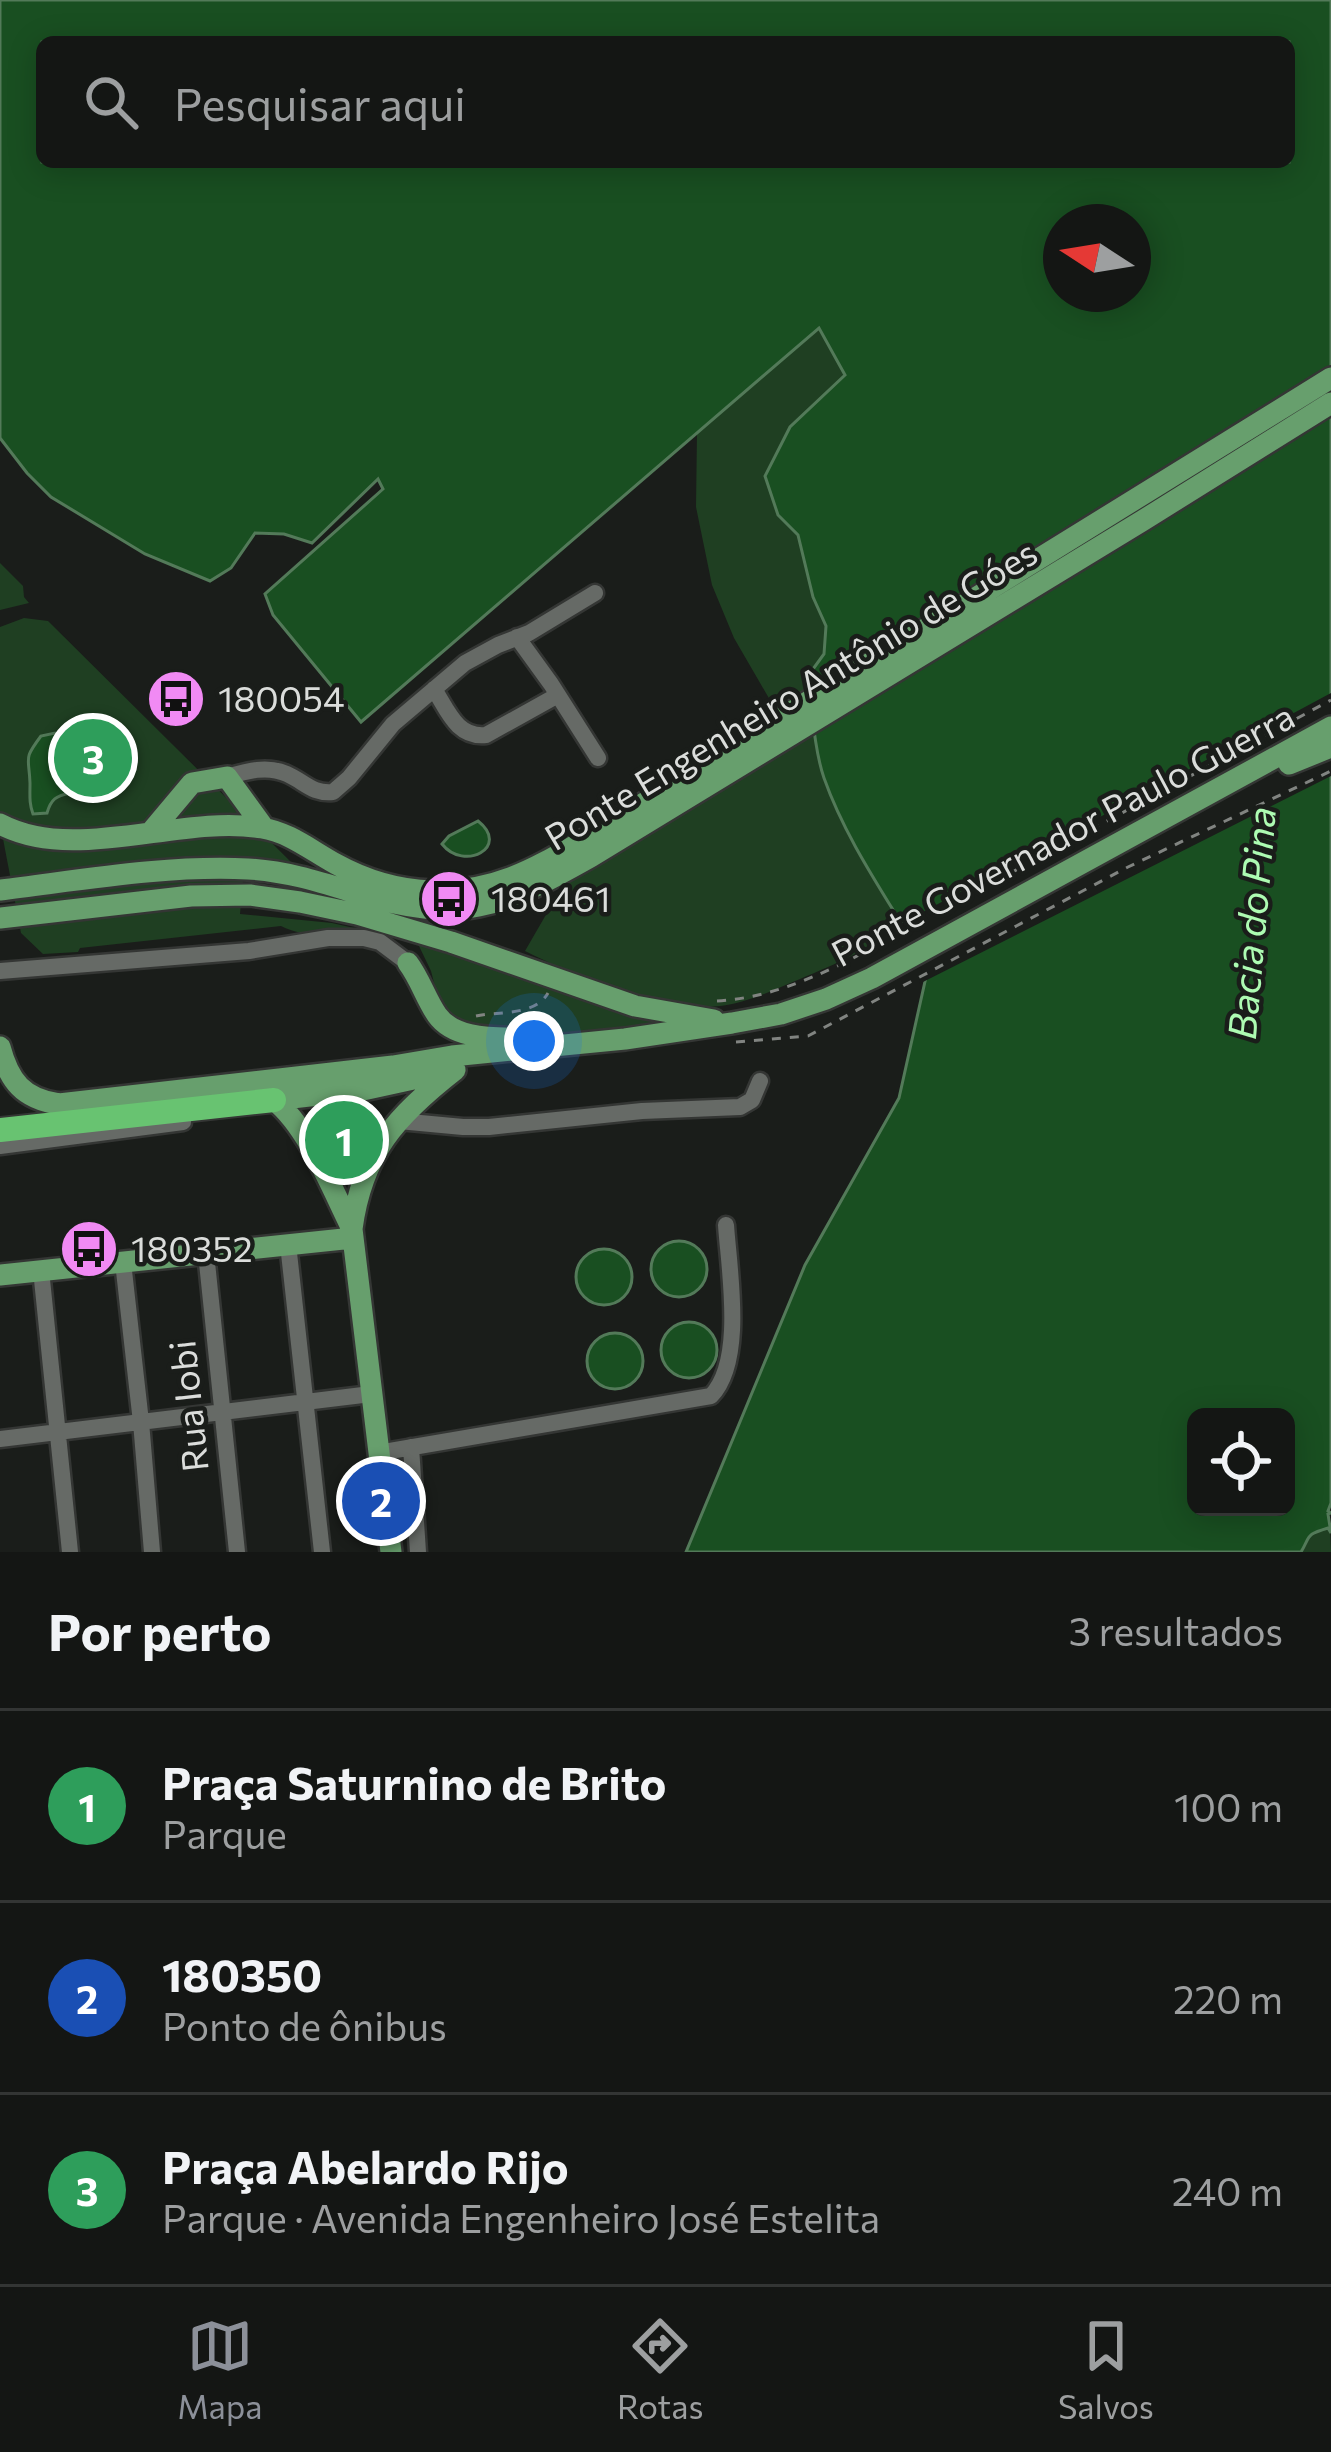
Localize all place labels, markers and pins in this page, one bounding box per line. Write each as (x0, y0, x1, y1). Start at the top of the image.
bus stop icon: 180054 (145, 668, 207, 730)
place label: 180054 (218, 675, 345, 719)
pin: 3 (54, 713, 132, 803)
bus stop icon: 180461 (418, 868, 480, 930)
place label: 180461 (491, 875, 611, 919)
pin: 1 (305, 1095, 383, 1185)
bus stop icon: 180352 (58, 1218, 120, 1280)
place label: 180352 (131, 1225, 253, 1269)
pin: 2 (342, 1456, 420, 1546)

